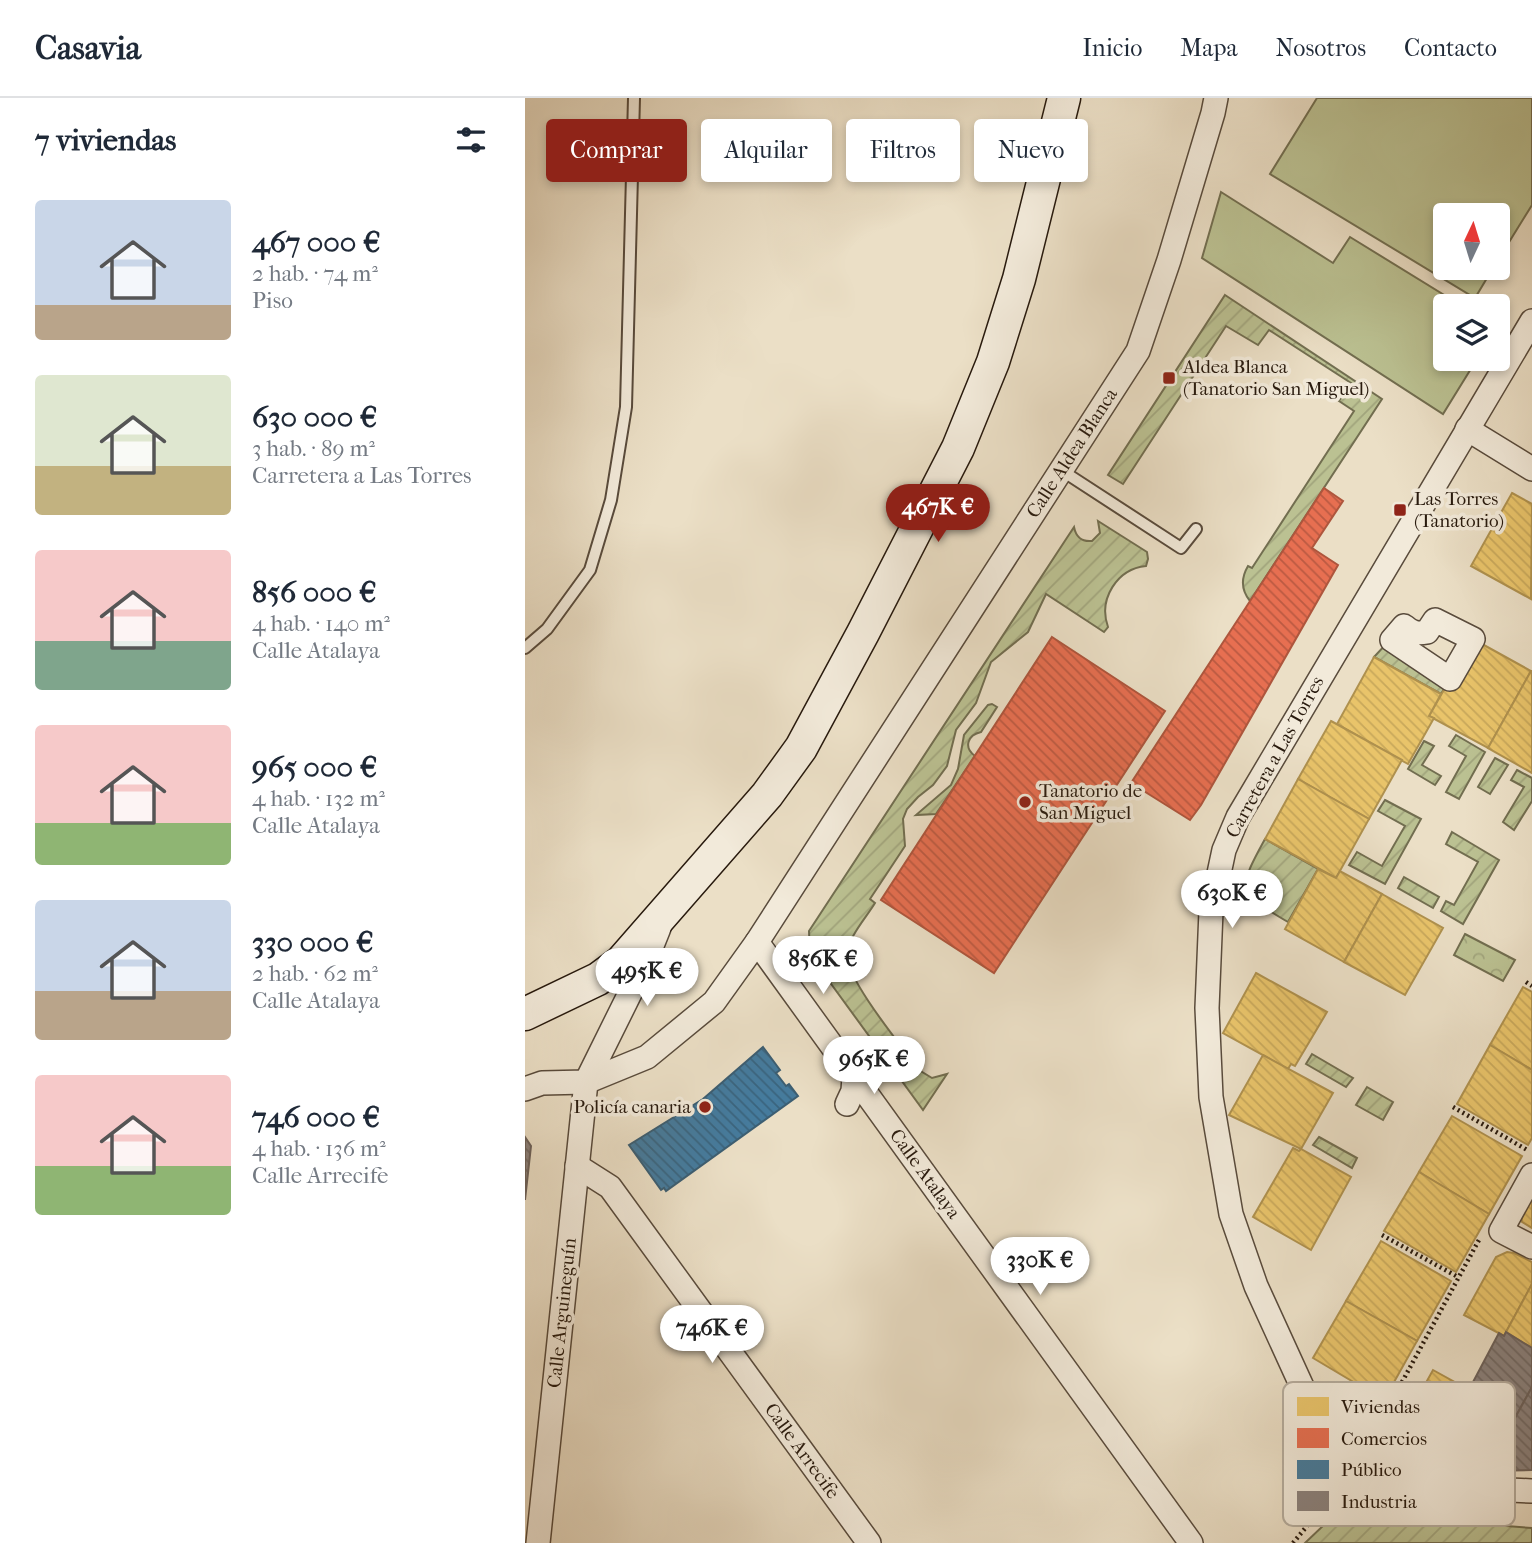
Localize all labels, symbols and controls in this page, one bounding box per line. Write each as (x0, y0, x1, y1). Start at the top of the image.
text: Casavia (35, 29, 141, 68)
text: Inicio (1082, 34, 1142, 62)
text: Mapa (1180, 34, 1238, 62)
text: Nosotros (1276, 34, 1366, 62)
text: Contacto (1404, 34, 1497, 62)
chip: Comprar (546, 119, 687, 182)
chip: Alquilar (701, 119, 832, 182)
chip: Filtros (846, 119, 960, 182)
chip: Nuevo (974, 119, 1088, 182)
icon: filters (452, 121, 490, 159)
text: 7 viviendas (35, 123, 176, 158)
north arrow (1433, 203, 1510, 280)
map controls (1433, 203, 1510, 371)
text: 467 000 € (252, 225, 381, 260)
icon: home (91, 228, 175, 312)
text: 2 hab. · 74 m² (252, 260, 378, 287)
text: Piso (252, 287, 293, 314)
button: layers (1433, 294, 1510, 371)
place label: Aldea Blanca (Tanatorio San Miguel) (1182, 356, 1369, 400)
marker: Aldea Blanca (Tanatorio San Miguel) (1161, 370, 1177, 386)
street label: Calle Aldea Blanca (1022, 384, 1122, 522)
text: 630 000 € (252, 400, 377, 435)
icon: home (91, 403, 175, 487)
text: 3 hab. · 89 m² (252, 435, 375, 462)
text: Carretera a Las Torres (252, 462, 472, 489)
pin: 467K € (881, 484, 995, 544)
place label: Las Torres (Tanatorio) (1414, 488, 1504, 532)
text: 467K € (902, 493, 974, 520)
marker: Las Torres (Tanatorio) (1392, 502, 1408, 518)
text: 856 000 € (252, 575, 377, 610)
icon: home (91, 578, 175, 662)
text: 4 hab. · 140 m² (252, 610, 390, 637)
text: Calle Atalaya (252, 637, 380, 664)
street label: Carretera a Las Torres (1221, 672, 1329, 842)
text: 965 000 € (252, 750, 377, 785)
icon: home (91, 753, 175, 837)
place label: Tanatorio de San Miguel (1039, 780, 1142, 824)
text: 4 hab. · 132 m² (252, 785, 385, 812)
marker: Tanatorio de San Miguel (1017, 794, 1033, 810)
text: Calle Atalaya (252, 812, 380, 839)
pin: 630K € (1175, 870, 1289, 930)
text: 630K € (1197, 879, 1267, 906)
text: 330 000 € (252, 925, 374, 960)
icon: home (91, 928, 175, 1012)
pin: 856K € (766, 936, 880, 996)
text: 856K € (788, 945, 858, 972)
pin: 495K € (590, 948, 704, 1008)
text: 495K € (612, 957, 682, 984)
text: 2 hab. · 62 m² (252, 960, 378, 987)
text: Calle Atalaya (252, 987, 380, 1014)
pin: 965K € (817, 1037, 931, 1096)
text: 965K € (839, 1045, 909, 1072)
place label: Policía canaria (573, 1096, 691, 1118)
marker: Policía canaria (697, 1099, 713, 1115)
text: 746 000 € (252, 1100, 380, 1135)
icon: home (91, 1103, 175, 1187)
street label: Calle Atalaya (885, 1125, 965, 1223)
text: 4 hab. · 136 m² (252, 1135, 386, 1162)
text: Calle Arrecife (252, 1162, 388, 1189)
street label: Calle Arguineguín (543, 1237, 581, 1389)
pin: 330K € (983, 1238, 1097, 1297)
text: 330K € (1007, 1246, 1073, 1273)
pin: 746K € (655, 1306, 769, 1365)
text: 746K € (676, 1314, 748, 1341)
legend (1283, 1382, 1515, 1526)
text: Viviendas (1340, 1396, 1420, 1418)
street label: Calle Arrecife (760, 1399, 844, 1503)
text: Comercios (1341, 1428, 1427, 1450)
text: Público (1341, 1459, 1402, 1481)
text: Industria (1341, 1491, 1417, 1513)

